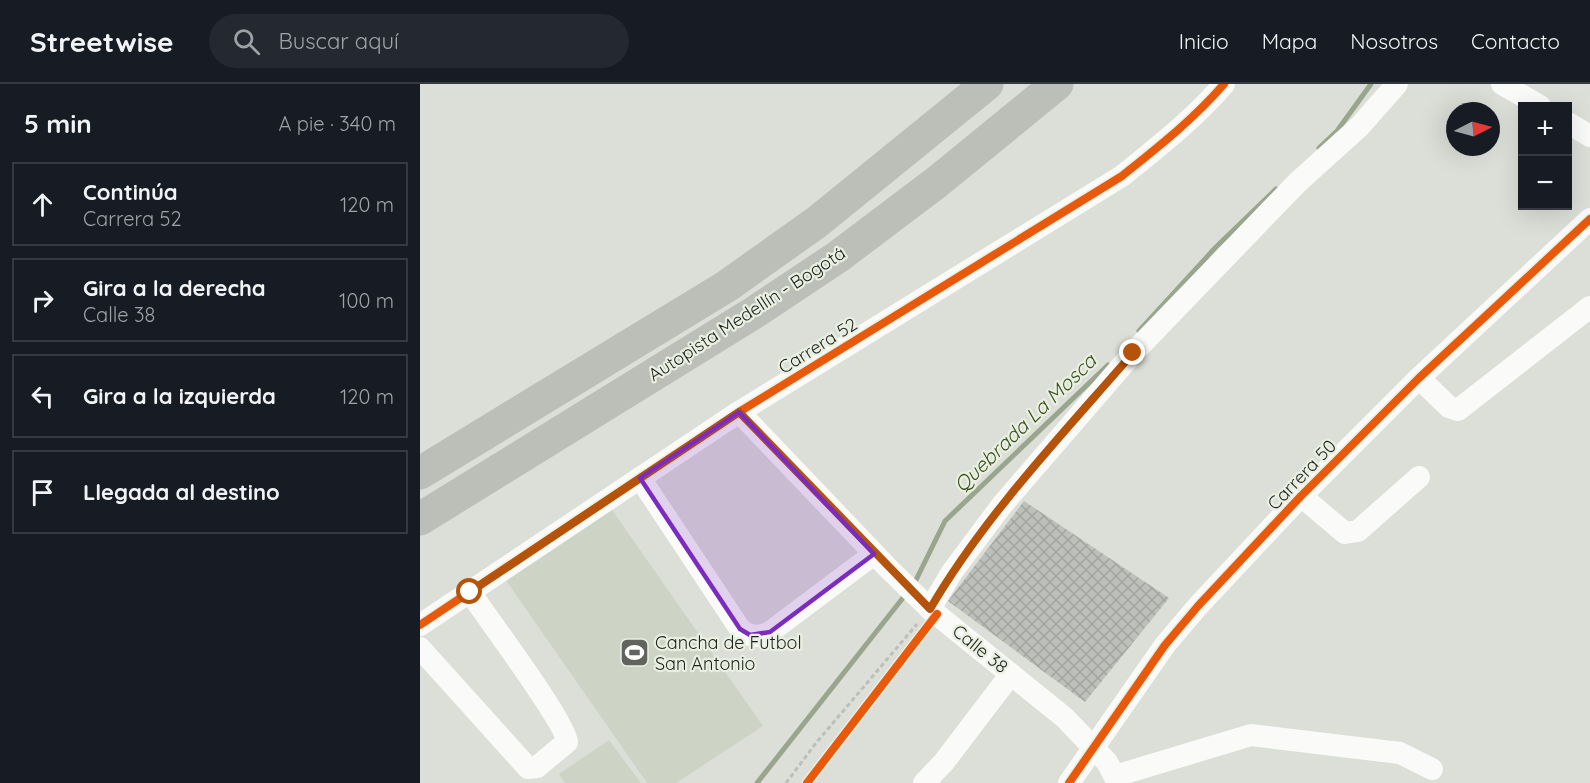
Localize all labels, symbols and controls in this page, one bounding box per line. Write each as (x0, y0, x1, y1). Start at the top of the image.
search box (209, 14, 629, 68)
text: Streetwise (30, 24, 173, 59)
icon: search (230, 25, 263, 58)
text: Buscar aquí (278, 27, 399, 55)
text: Inicio (1179, 28, 1229, 54)
text: Mapa (1262, 28, 1317, 54)
text: Nosotros (1350, 28, 1438, 54)
text: Contacto (1471, 28, 1560, 54)
north arrow (1446, 102, 1500, 156)
map controls (1518, 102, 1572, 210)
button: + (1518, 102, 1572, 156)
text: 5 min (24, 107, 92, 140)
text: A pie · 340 m (278, 111, 396, 136)
button: − (1518, 156, 1572, 210)
text: Continúa (83, 178, 178, 206)
icon: ahead (26, 188, 59, 221)
text: 120 m (340, 192, 394, 217)
text: Carrera 52 (83, 206, 181, 231)
street label: Autopista Medellín - Bogotá (644, 241, 850, 386)
text: Gira a la derecha (83, 274, 266, 302)
icon: right (26, 284, 59, 317)
text: 100 m (339, 288, 394, 313)
text: Calle 38 (83, 302, 155, 327)
street label: Carrera 52 (774, 312, 861, 379)
route end (1119, 339, 1145, 365)
water label: Quebrada La Mosca (948, 347, 1102, 497)
icon: left (26, 380, 59, 413)
text: Gira a la izquierda (83, 382, 276, 410)
text: 120 m (340, 384, 394, 409)
street label: Carrera 50 (1262, 435, 1341, 515)
icon: arrive (26, 476, 59, 509)
text: Llegada al destino (83, 478, 280, 506)
route start (456, 578, 482, 604)
street label: Calle 38 (948, 619, 1013, 678)
place label: Cancha de Futbol San Antonio (655, 631, 802, 675)
sports icon: Cancha de Futbol San Antonio (618, 637, 650, 669)

